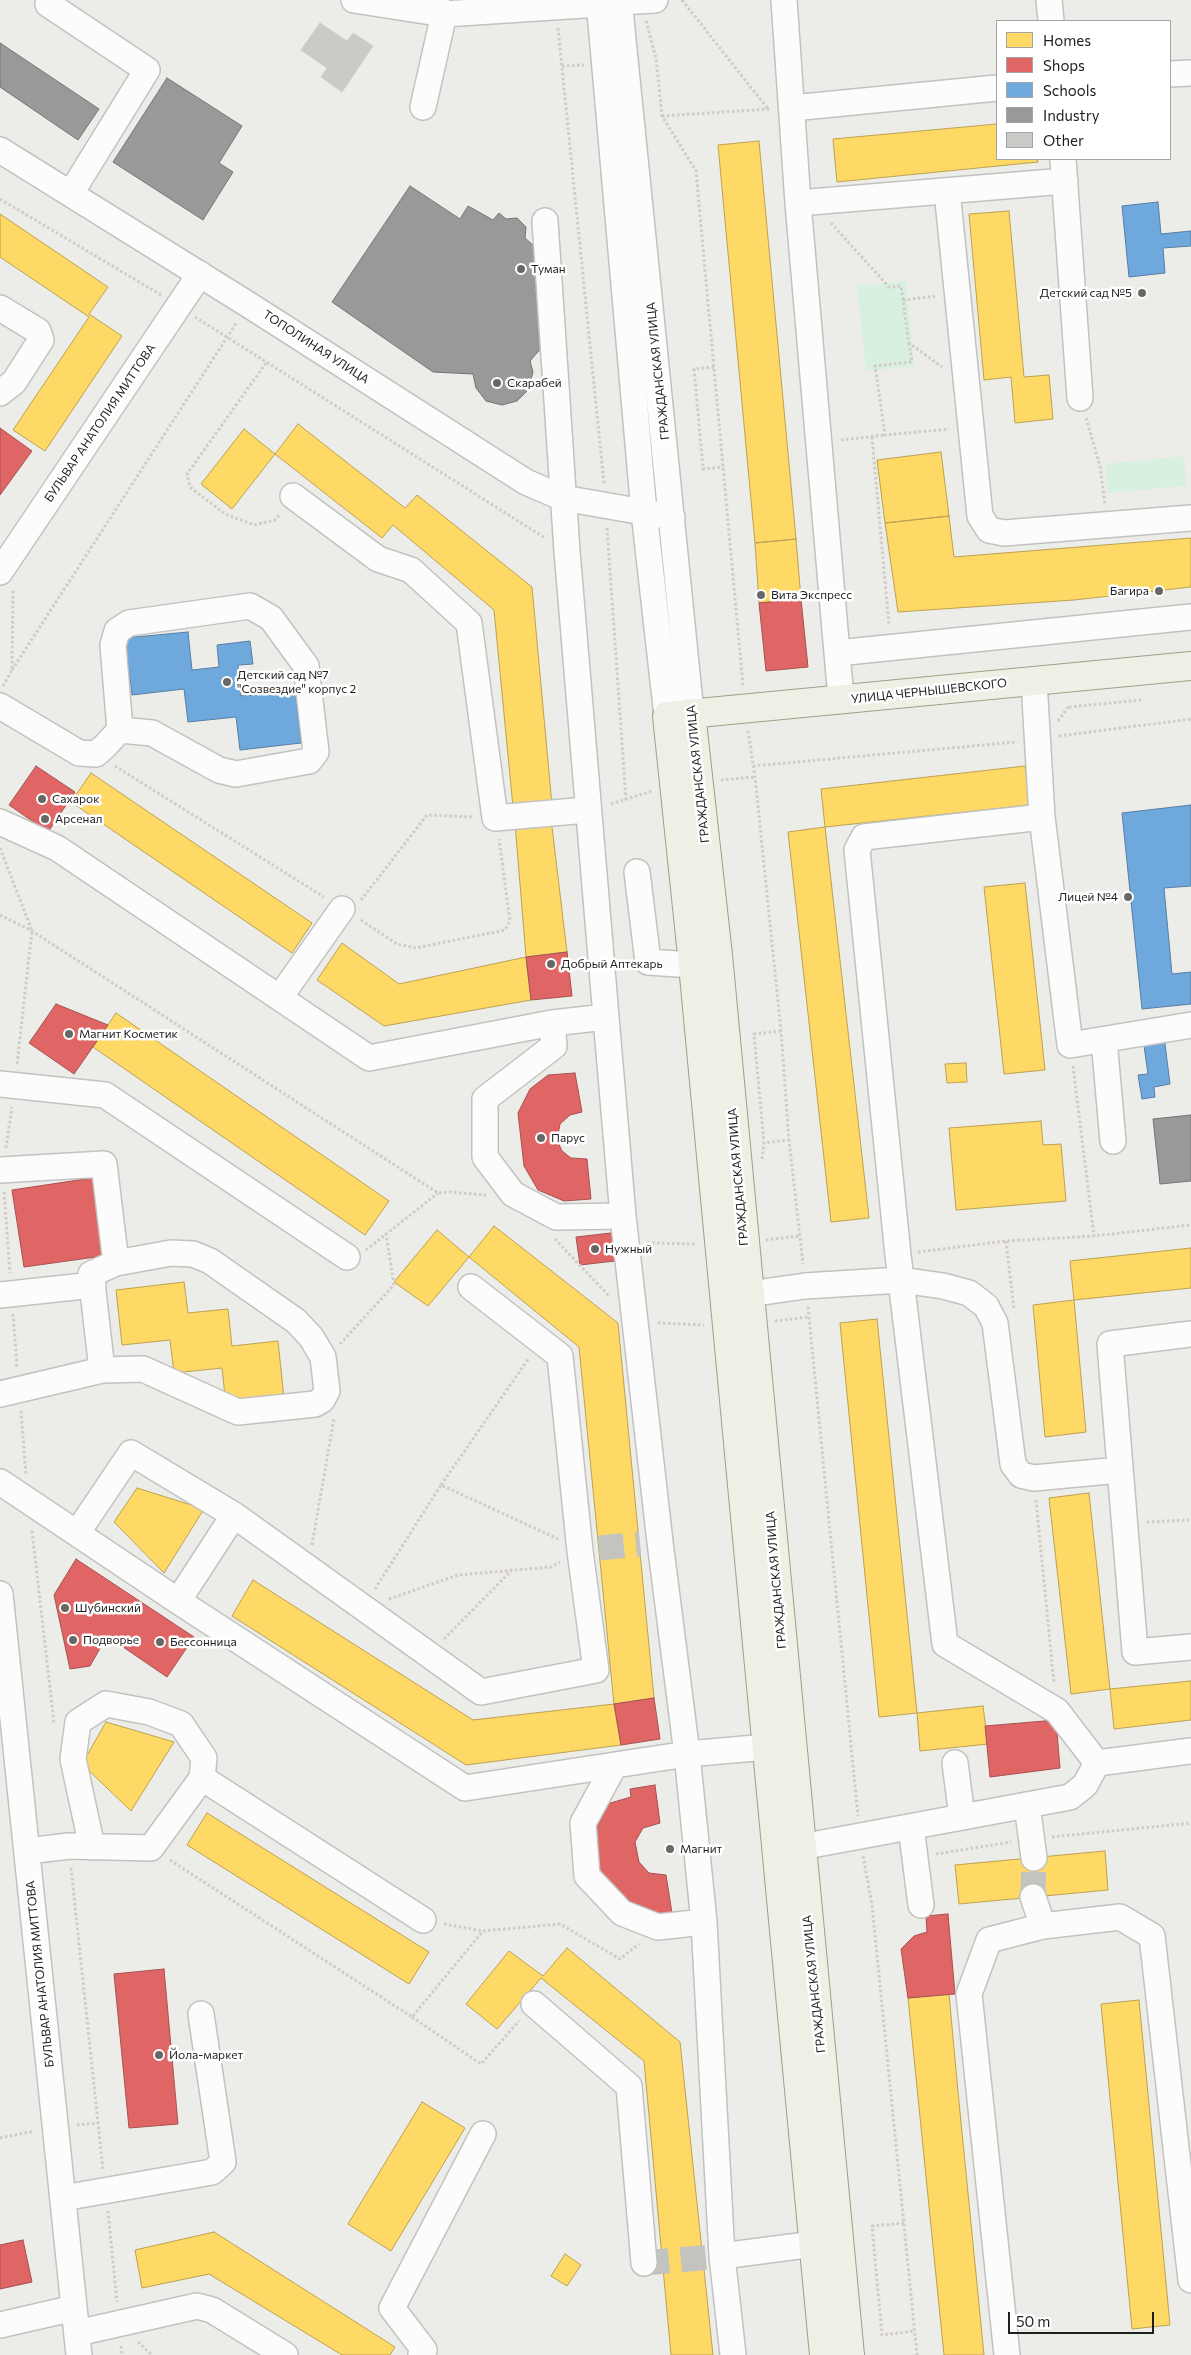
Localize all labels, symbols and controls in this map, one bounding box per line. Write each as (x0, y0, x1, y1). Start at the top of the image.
legend (996, 20, 1171, 160)
text: Homes (1043, 31, 1091, 49)
text: Shops (1043, 56, 1085, 74)
text: Schools (1043, 81, 1096, 99)
text: Industry (1043, 106, 1100, 124)
text: Other (1043, 131, 1084, 149)
place label: Туман (531, 262, 566, 276)
marker: Туман (515, 263, 527, 275)
place label: Детский сад №5 (1040, 286, 1132, 300)
marker: Детский сад №5 (1136, 287, 1148, 299)
street label: ГРАЖДАНСКАЯ УЛИЦА (644, 301, 672, 441)
street label: ТОПОЛИНАЯ УЛИЦА (260, 307, 372, 387)
street label: БУЛЬВАР АНАТОЛИЯ МИТТОВА (42, 341, 158, 505)
place label: Скарабей (507, 376, 562, 390)
marker: Скарабей (491, 377, 503, 389)
place label: Багира (1110, 584, 1149, 598)
marker: Багира (1153, 585, 1165, 597)
place label: Вита Экспресс (771, 588, 852, 602)
marker: Вита Экспресс (755, 589, 767, 601)
place label: Детский сад №7 "Созвездие" корпус 2 (237, 668, 356, 696)
marker: Детский сад №7 "Созвездие" корпус 2 (221, 676, 233, 688)
street label: УЛИЦА ЧЕРНЫШЕВСКОГО (850, 676, 1008, 706)
street label: ГРАЖДАНСКАЯ УЛИЦА (684, 704, 712, 844)
place label: Сахарок (52, 792, 100, 806)
marker: Сахарок (36, 793, 48, 805)
place label: Арсенал (55, 812, 103, 826)
marker: Арсенал (39, 813, 51, 825)
place label: Лицей №4 (1058, 890, 1118, 904)
marker: Лицей №4 (1122, 891, 1134, 903)
place label: Добрый Аптекарь (561, 957, 663, 971)
marker: Добрый Аптекарь (545, 958, 557, 970)
place label: Магнит Косметик (79, 1027, 178, 1041)
marker: Магнит Косметик (63, 1028, 75, 1040)
street label: ГРАЖДАНСКАЯ УЛИЦА (725, 1107, 751, 1247)
place label: Парус (551, 1131, 585, 1145)
marker: Парус (535, 1132, 547, 1144)
place label: Нужный (605, 1242, 652, 1256)
marker: Нужный (589, 1243, 601, 1255)
street label: ГРАЖДАНСКАЯ УЛИЦА (763, 1510, 789, 1650)
place label: Шубинский (75, 1601, 141, 1615)
marker: Шубинский (59, 1602, 71, 1614)
place label: Подворье (83, 1633, 139, 1647)
marker: Подворье (67, 1634, 79, 1646)
place label: Бессонница (170, 1635, 237, 1649)
marker: Бессонница (154, 1636, 166, 1648)
place label: Магнит (680, 1842, 722, 1856)
marker: Магнит (664, 1843, 676, 1855)
street label: БУЛЬВАР АНАТОЛИЯ МИТТОВА (23, 1880, 57, 2068)
street label: ГРАЖДАНСКАЯ УЛИЦА (800, 1914, 828, 2054)
place label: Йола-маркет (169, 2048, 243, 2062)
marker: Йола-маркет (153, 2049, 165, 2061)
scale bar (1011, 2302, 1157, 2334)
text: 50 m (1016, 2312, 1050, 2330)

